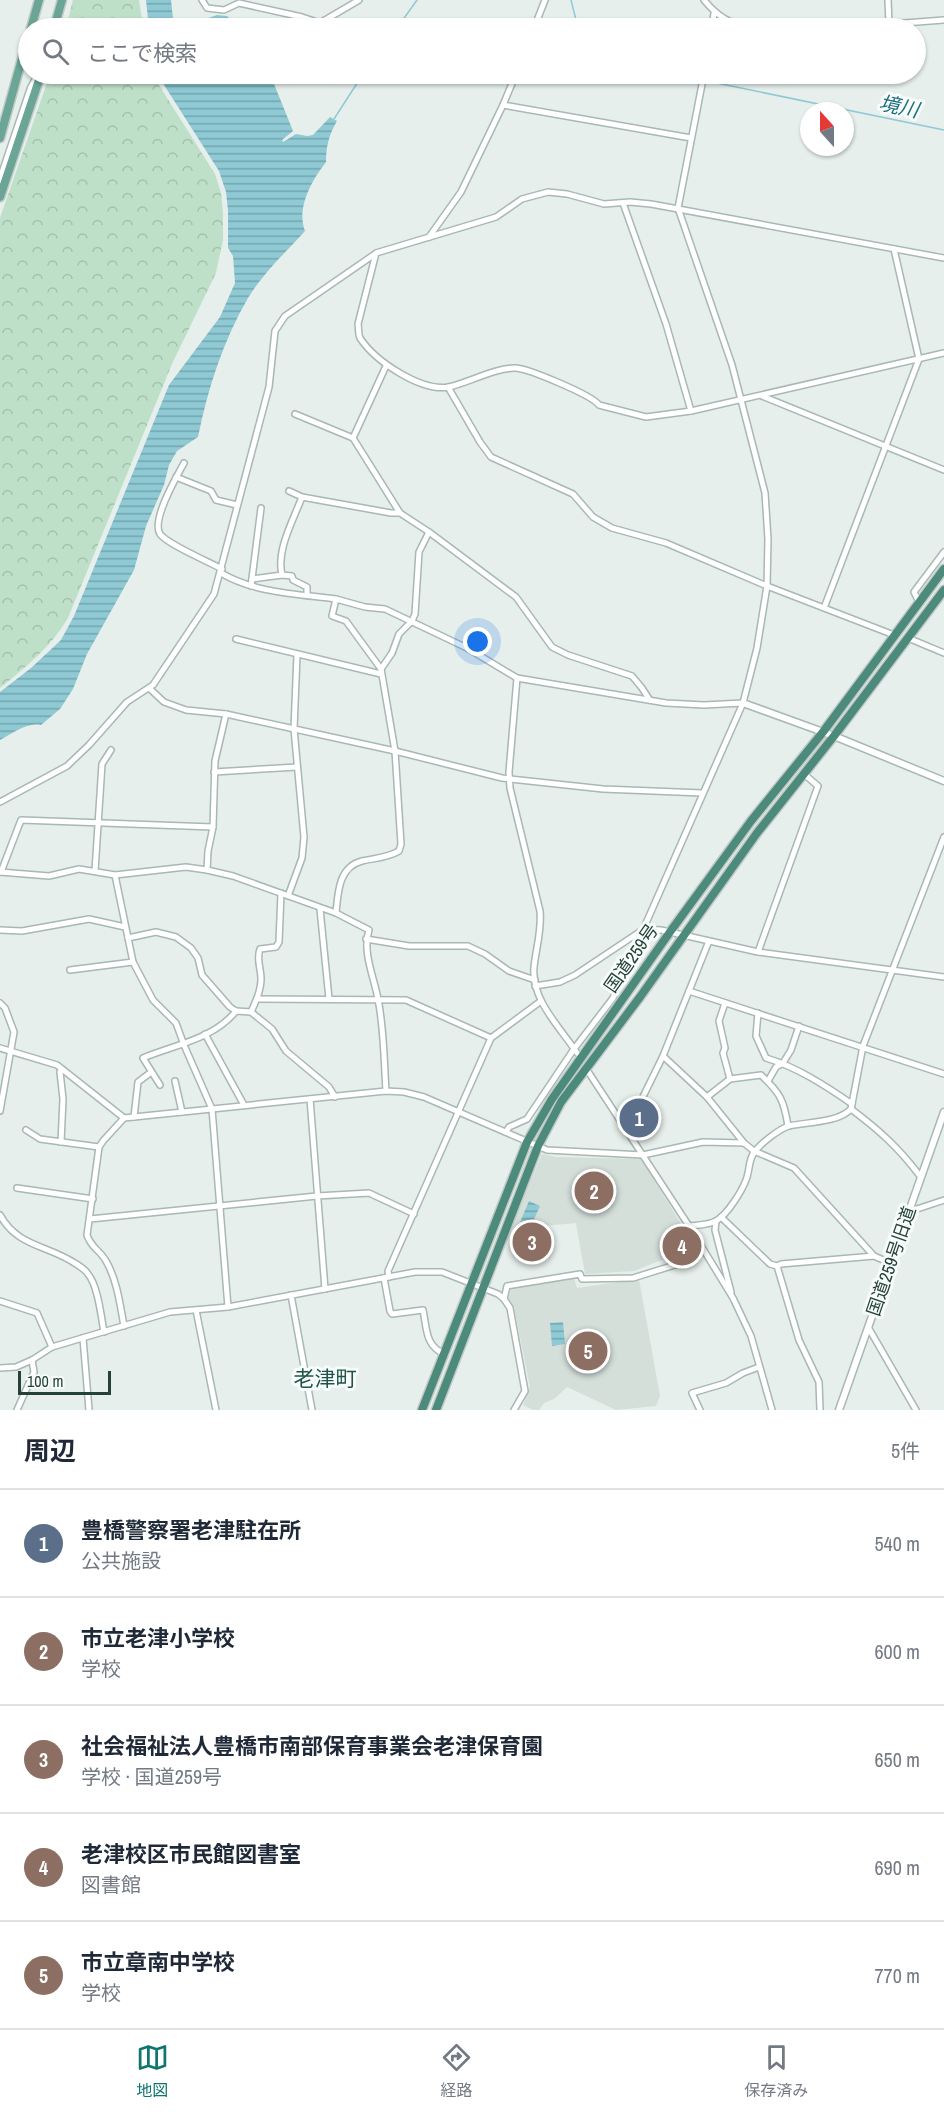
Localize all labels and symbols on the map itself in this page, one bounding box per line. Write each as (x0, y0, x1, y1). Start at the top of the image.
water label: 境川 (877, 89, 923, 124)
north arrow (800, 102, 854, 156)
your location (463, 627, 492, 656)
street label: 国道259号 (598, 919, 664, 997)
pin: 1 (620, 1096, 658, 1140)
pin: 2 (574, 1168, 614, 1214)
street label: 国道259号旧道 (861, 1203, 921, 1319)
pin: 3 (512, 1220, 552, 1264)
pin: 4 (662, 1224, 702, 1268)
pin: 5 (568, 1328, 608, 1374)
district label: 老津町 (294, 1364, 357, 1393)
scale bar (18, 1368, 111, 1396)

